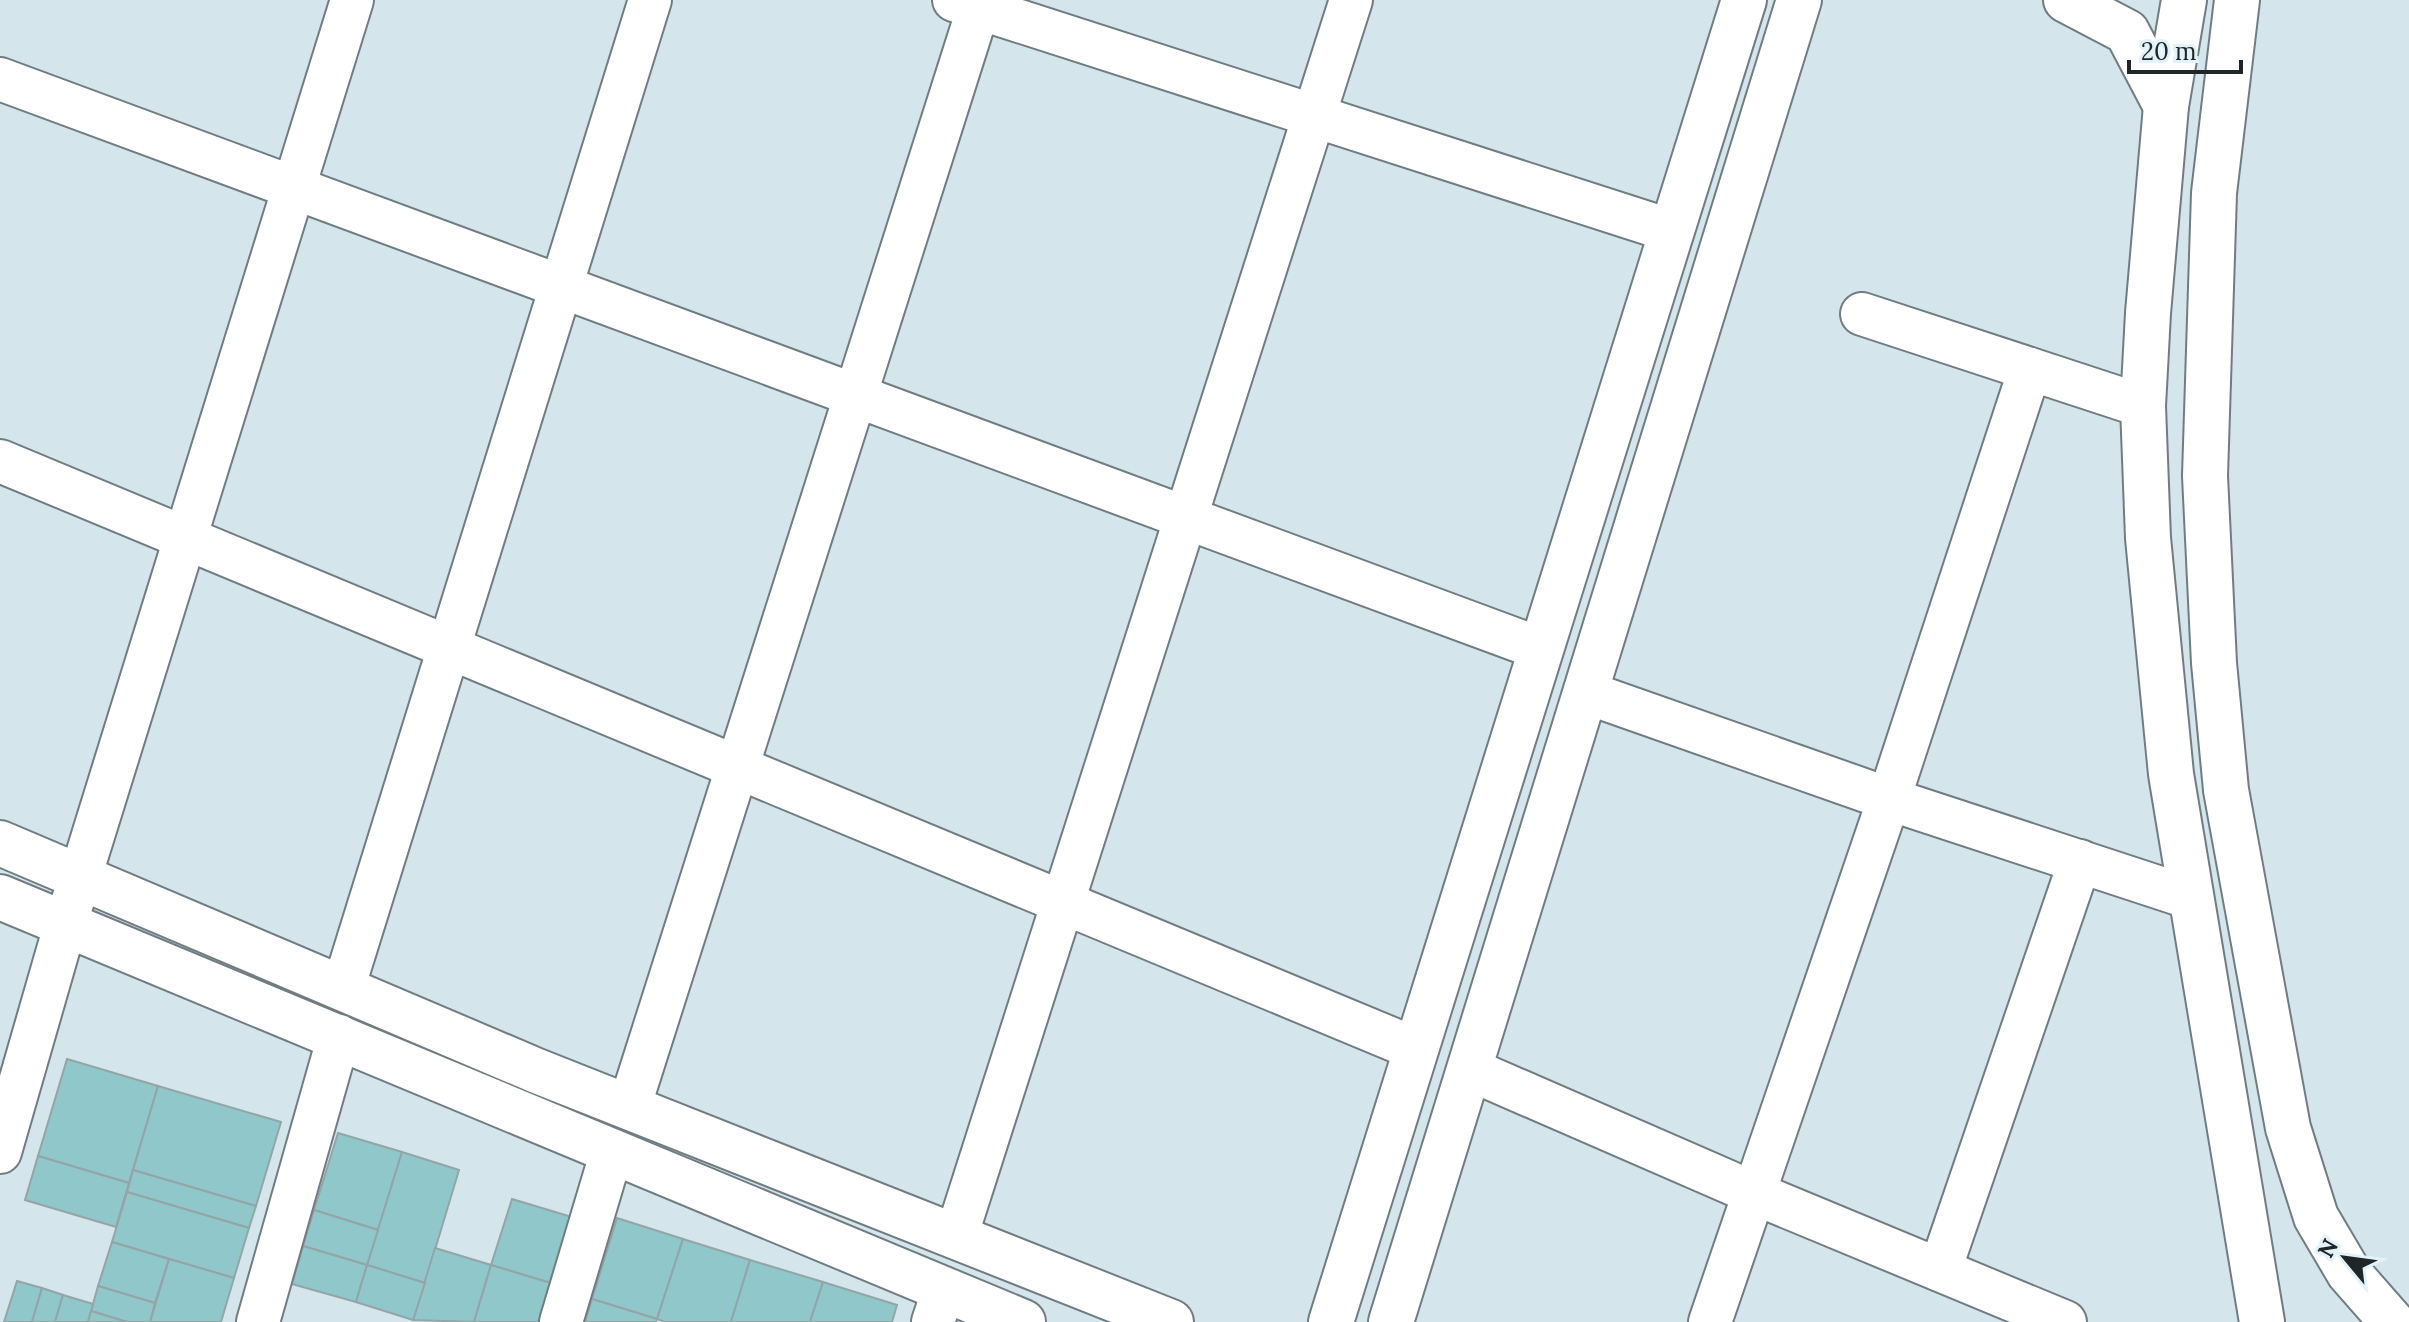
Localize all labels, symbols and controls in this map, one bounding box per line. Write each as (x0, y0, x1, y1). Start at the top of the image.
scale bar (2129, 24, 2241, 74)
text: 20 m (2141, 36, 2197, 67)
north arrow (2305, 1218, 2385, 1298)
text: N (2311, 1234, 2344, 1263)

